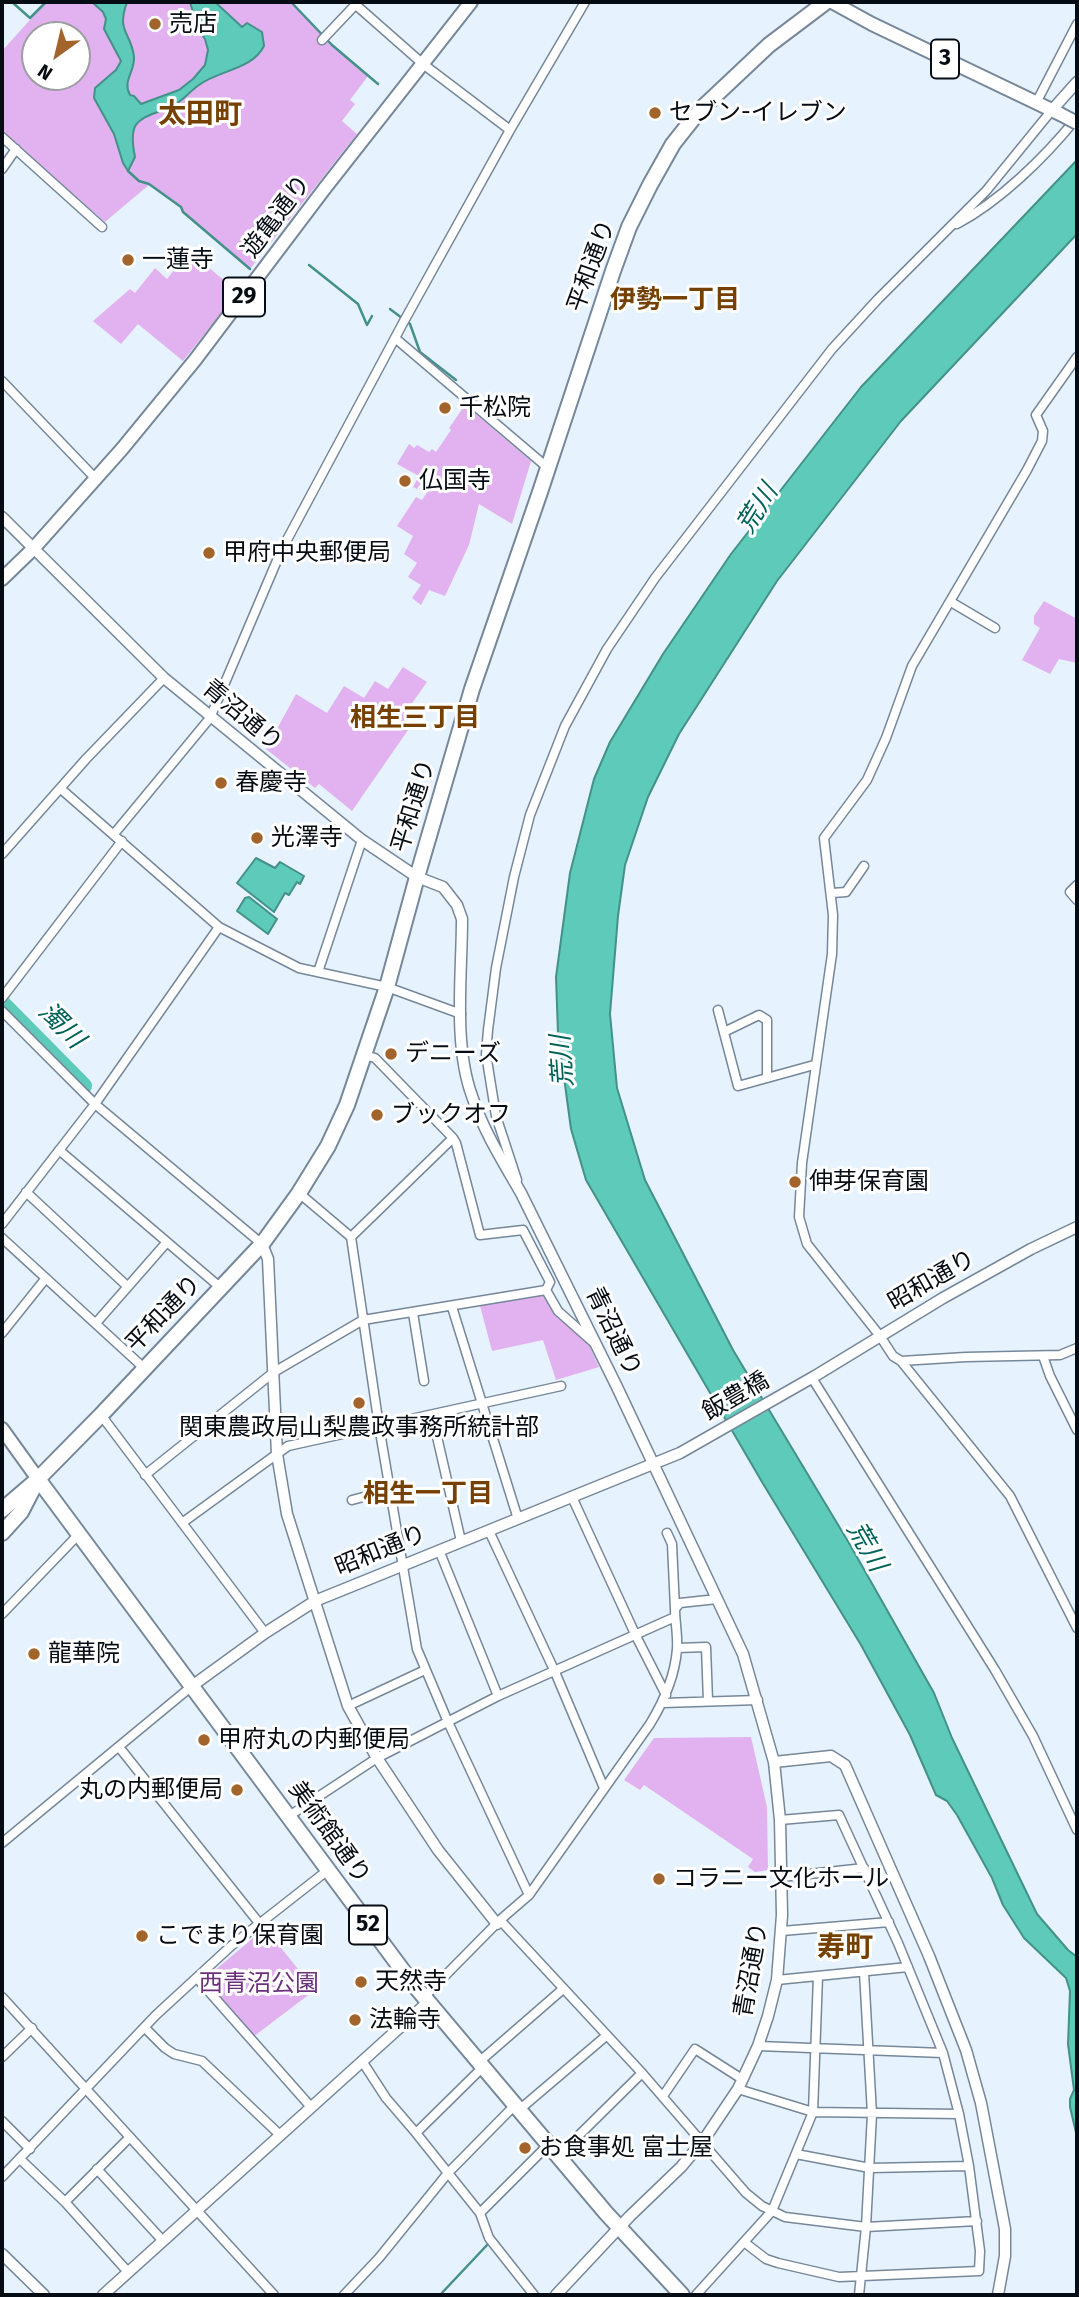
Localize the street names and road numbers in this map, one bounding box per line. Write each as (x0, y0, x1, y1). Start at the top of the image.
road number: 3 (931, 40, 959, 78)
street label: 遊亀通り (237, 170, 317, 264)
street label: 平和通り (562, 216, 622, 316)
road number: 29 (223, 278, 265, 316)
street label: 青沼通り (196, 674, 288, 758)
street label: 平和通り (386, 756, 442, 856)
street label: 昭和通り (883, 1245, 981, 1317)
street label: 平和通り (120, 1269, 208, 1359)
street label: 青沼通り (579, 1283, 647, 1381)
street label: 飯豊橋 (698, 1367, 774, 1427)
street label: 昭和通り (331, 1520, 431, 1582)
street label: 美術館通り (282, 1776, 376, 1890)
road number: 52 (349, 1906, 387, 1944)
street label: 青沼通り (729, 1920, 775, 2020)

